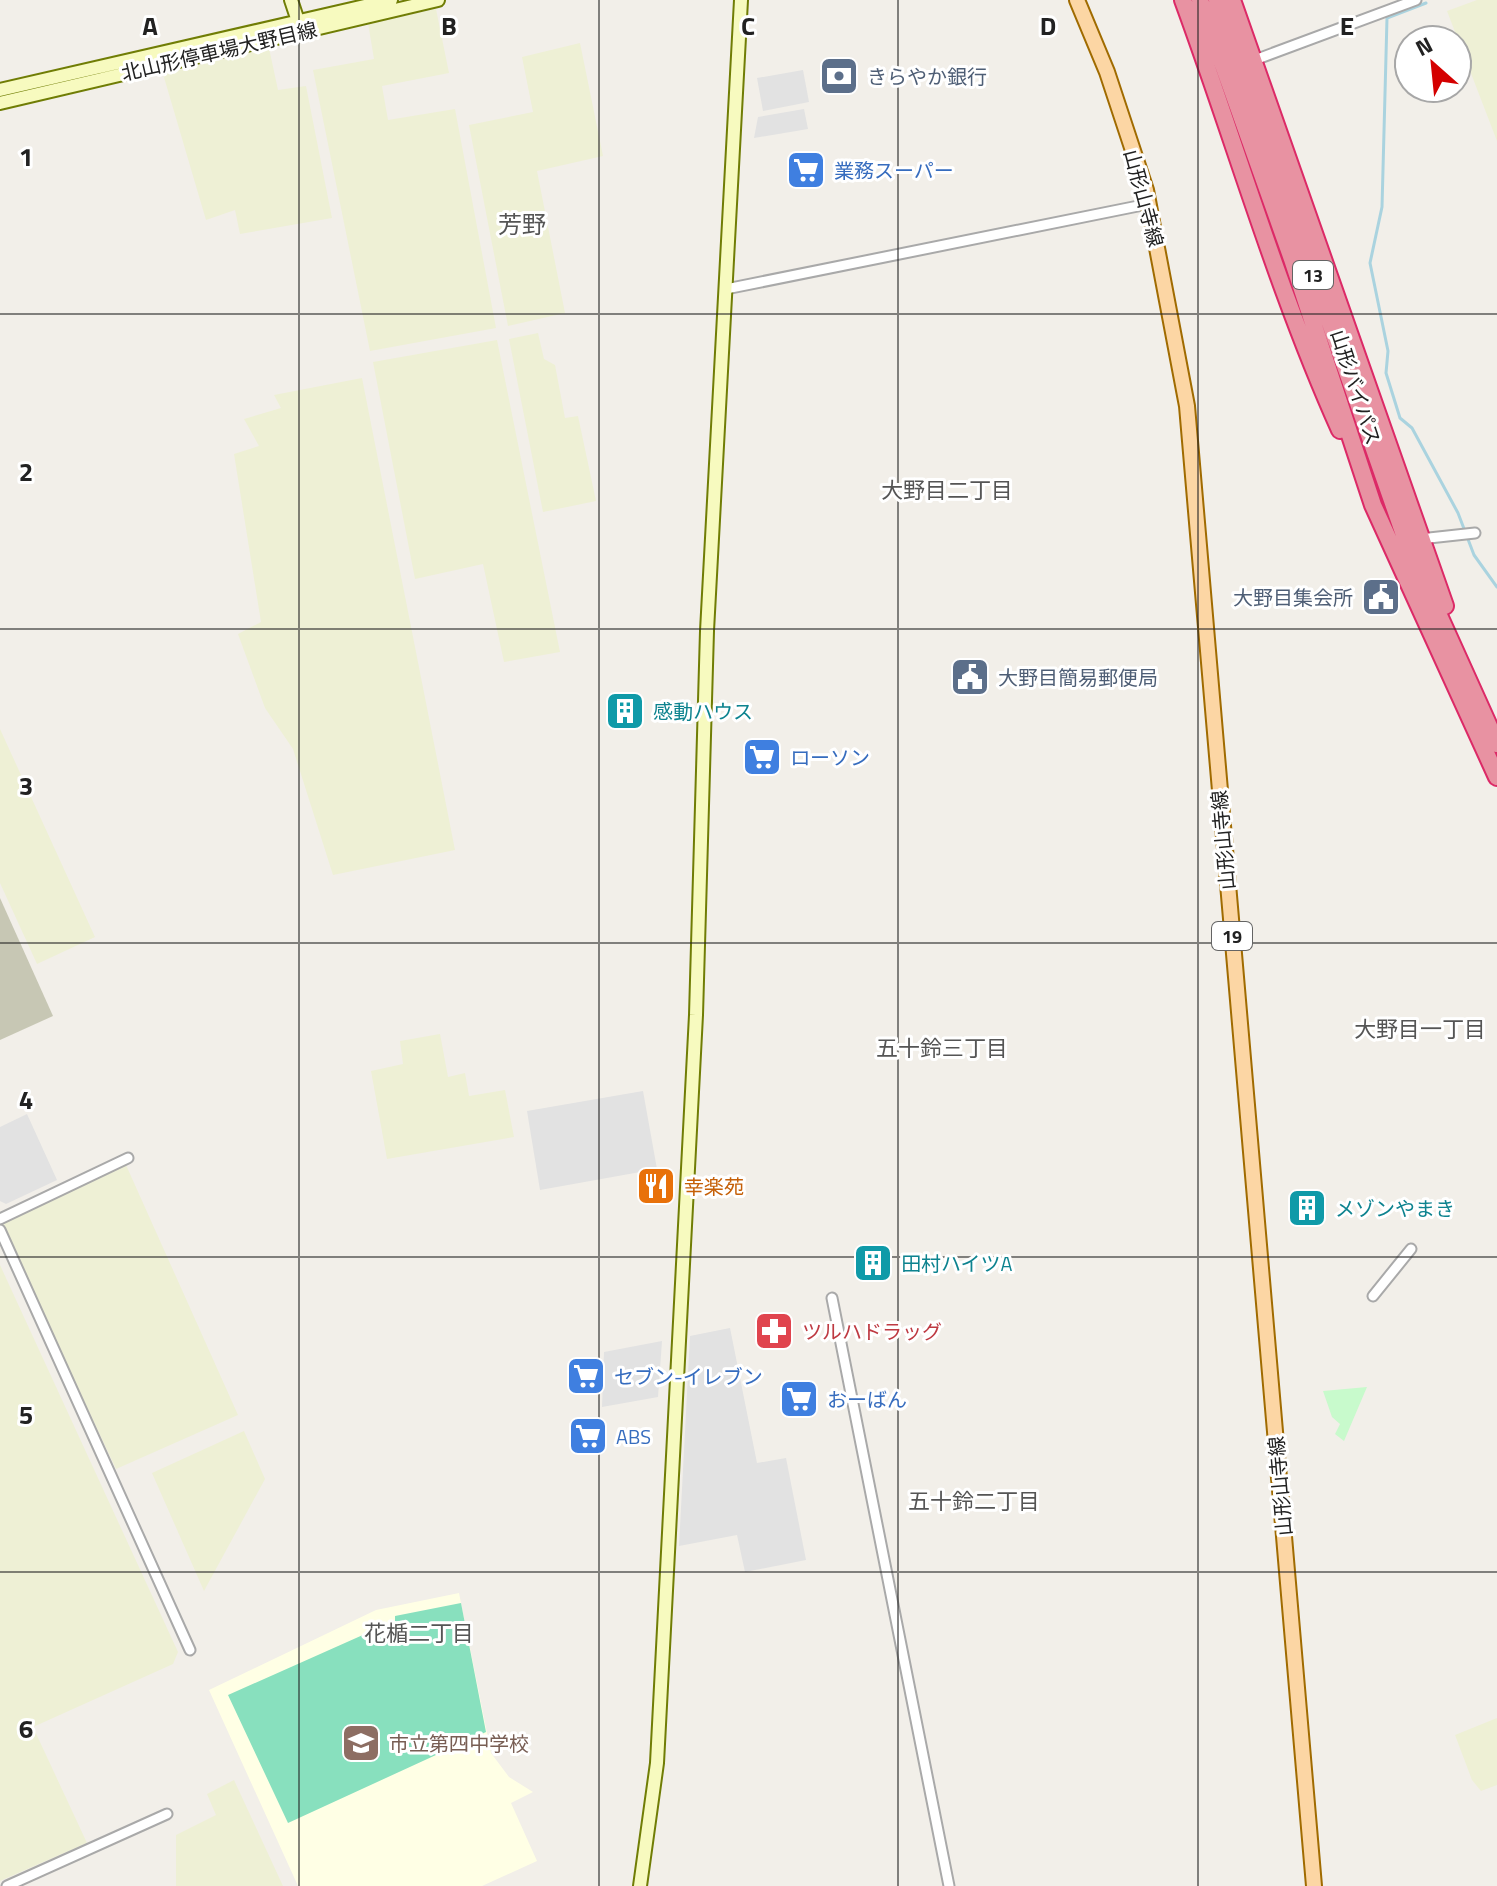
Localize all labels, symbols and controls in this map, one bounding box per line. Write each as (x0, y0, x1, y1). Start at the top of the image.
text: A (142, 6, 158, 45)
text: B (441, 6, 457, 45)
text: C (741, 6, 755, 45)
text: D (1040, 6, 1056, 45)
text: E (1340, 6, 1354, 45)
street label: 北山形停車場大野目線 (118, 13, 320, 89)
north arrow (1393, 24, 1473, 104)
text: N (1409, 28, 1438, 65)
bank icon: きらやか銀行 (818, 55, 860, 97)
place label: きらやか銀行 (867, 61, 987, 92)
text: 1 (19, 137, 33, 176)
street label: 山形山寺線 (1116, 146, 1172, 250)
supermarket icon: 業務スーパー (785, 149, 827, 191)
place label: 業務スーパー (834, 155, 954, 186)
district label: 芳野 (498, 206, 546, 242)
road number: 13 (1293, 261, 1333, 289)
street label: 山形バイパス (1323, 325, 1389, 449)
text: 2 (19, 452, 33, 491)
district label: 大野目二丁目 (881, 473, 1013, 507)
public building icon: 大野目集会所 (1360, 576, 1402, 618)
place label: 大野目集会所 (1233, 582, 1353, 613)
public building icon: 大野目簡易郵便局 (949, 656, 991, 698)
place label: 大野目簡易郵便局 (998, 662, 1158, 693)
building icon: 感動ハウス (604, 690, 646, 732)
place label: 感動ハウス (653, 696, 753, 727)
supermarket icon: ローソン (741, 736, 783, 778)
place label: ローソン (790, 742, 870, 773)
text: 3 (19, 766, 33, 805)
street label: 山形山寺線 (1203, 789, 1243, 891)
road number: 19 (1212, 922, 1252, 950)
district label: 大野目一丁目 (1354, 1012, 1486, 1046)
district label: 五十鈴三丁目 (876, 1031, 1008, 1065)
text: 4 (19, 1080, 33, 1119)
restaurant icon: 幸楽苑 (635, 1165, 677, 1207)
place label: 幸楽苑 (684, 1171, 744, 1202)
building icon: メゾンやまき (1286, 1187, 1328, 1229)
place label: メゾンやまき (1335, 1193, 1455, 1224)
building icon: 田村ハイツA (852, 1242, 894, 1284)
place label: 田村ハイツA (901, 1248, 1013, 1279)
pharmacy icon: ツルハドラッグ (753, 1310, 795, 1352)
place label: ツルハドラッグ (802, 1316, 942, 1347)
supermarket icon: セブン-イレブン (565, 1355, 607, 1397)
place label: セブン-イレブン (614, 1361, 763, 1392)
supermarket icon: おーばん (778, 1378, 820, 1420)
place label: おーばん (827, 1384, 907, 1415)
text: 5 (19, 1395, 33, 1434)
supermarket icon: ABS (567, 1415, 609, 1457)
place label: ABS (616, 1421, 651, 1452)
street label: 山形山寺線 (1260, 1435, 1300, 1537)
district label: 五十鈴二丁目 (908, 1484, 1040, 1518)
district label: 花楯二丁目 (364, 1616, 474, 1650)
text: 6 (19, 1709, 33, 1748)
school or university icon: 市立第四中学校 (340, 1722, 382, 1764)
place label: 市立第四中学校 (389, 1728, 529, 1759)

